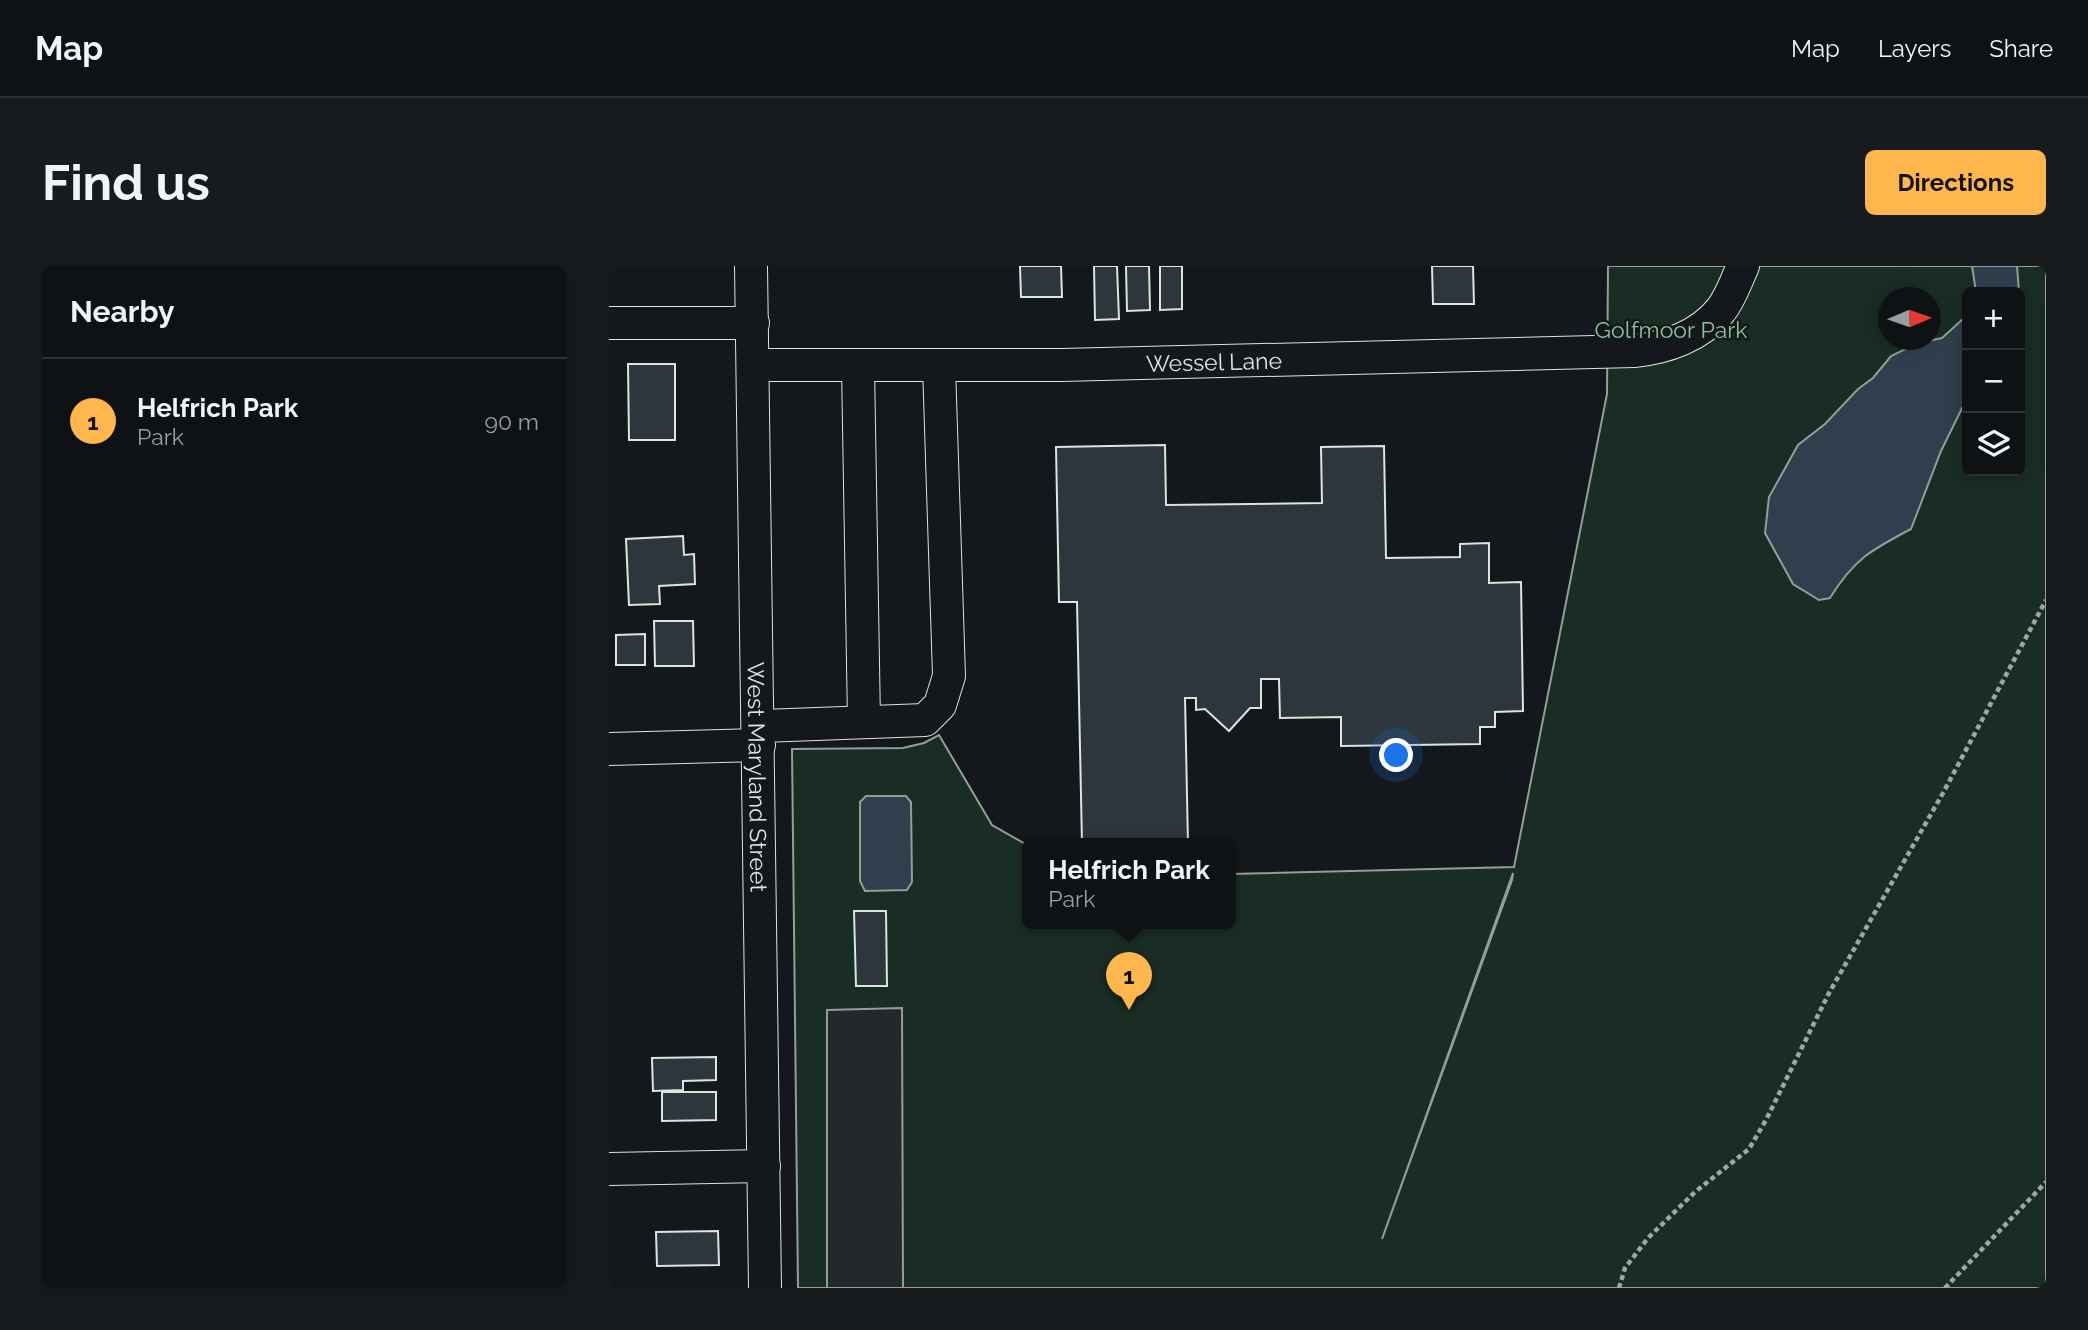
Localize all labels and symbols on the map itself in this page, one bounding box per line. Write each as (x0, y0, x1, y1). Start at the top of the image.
north arrow (1878, 287, 1941, 350)
park label: Golfmoor Park (1595, 316, 1747, 343)
street label: Wessel Lane (1146, 346, 1282, 376)
street label: West Maryland Street (743, 662, 773, 892)
your location (1379, 738, 1413, 772)
pin: 1 (1106, 952, 1152, 1010)

